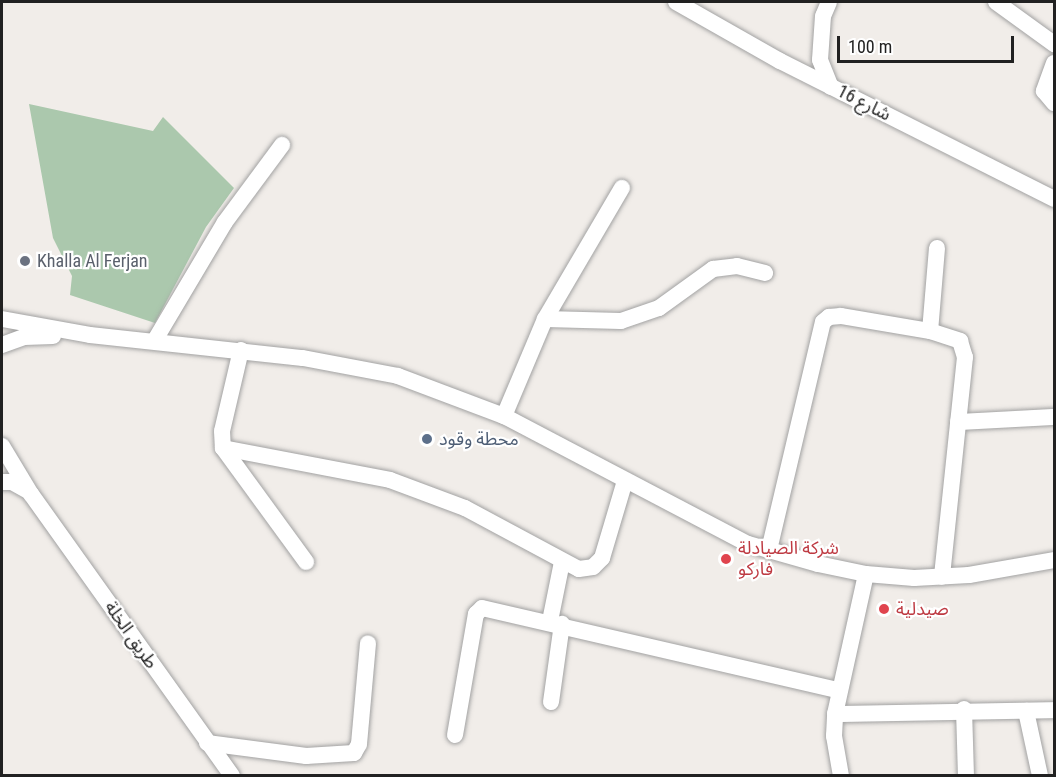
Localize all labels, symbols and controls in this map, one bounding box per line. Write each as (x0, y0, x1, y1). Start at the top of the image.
scale bar (840, 24, 1017, 62)
text: 100 m (848, 36, 892, 57)
street label: شارع 16 (834, 80, 894, 126)
place label: Khalla Al Ferjan (37, 250, 148, 272)
marker: Khalla Al Ferjan (18, 254, 32, 268)
place label: محطة وقود (439, 428, 519, 450)
marker: محطة وقود (420, 432, 434, 446)
place label: شركة الصيادلة فاركو (738, 538, 839, 580)
marker: شركة الصيادلة فاركو (719, 552, 733, 566)
street label: طريق الخلة (100, 597, 162, 673)
place label: صيدلية (896, 598, 949, 620)
marker: صيدلية (877, 602, 891, 616)

